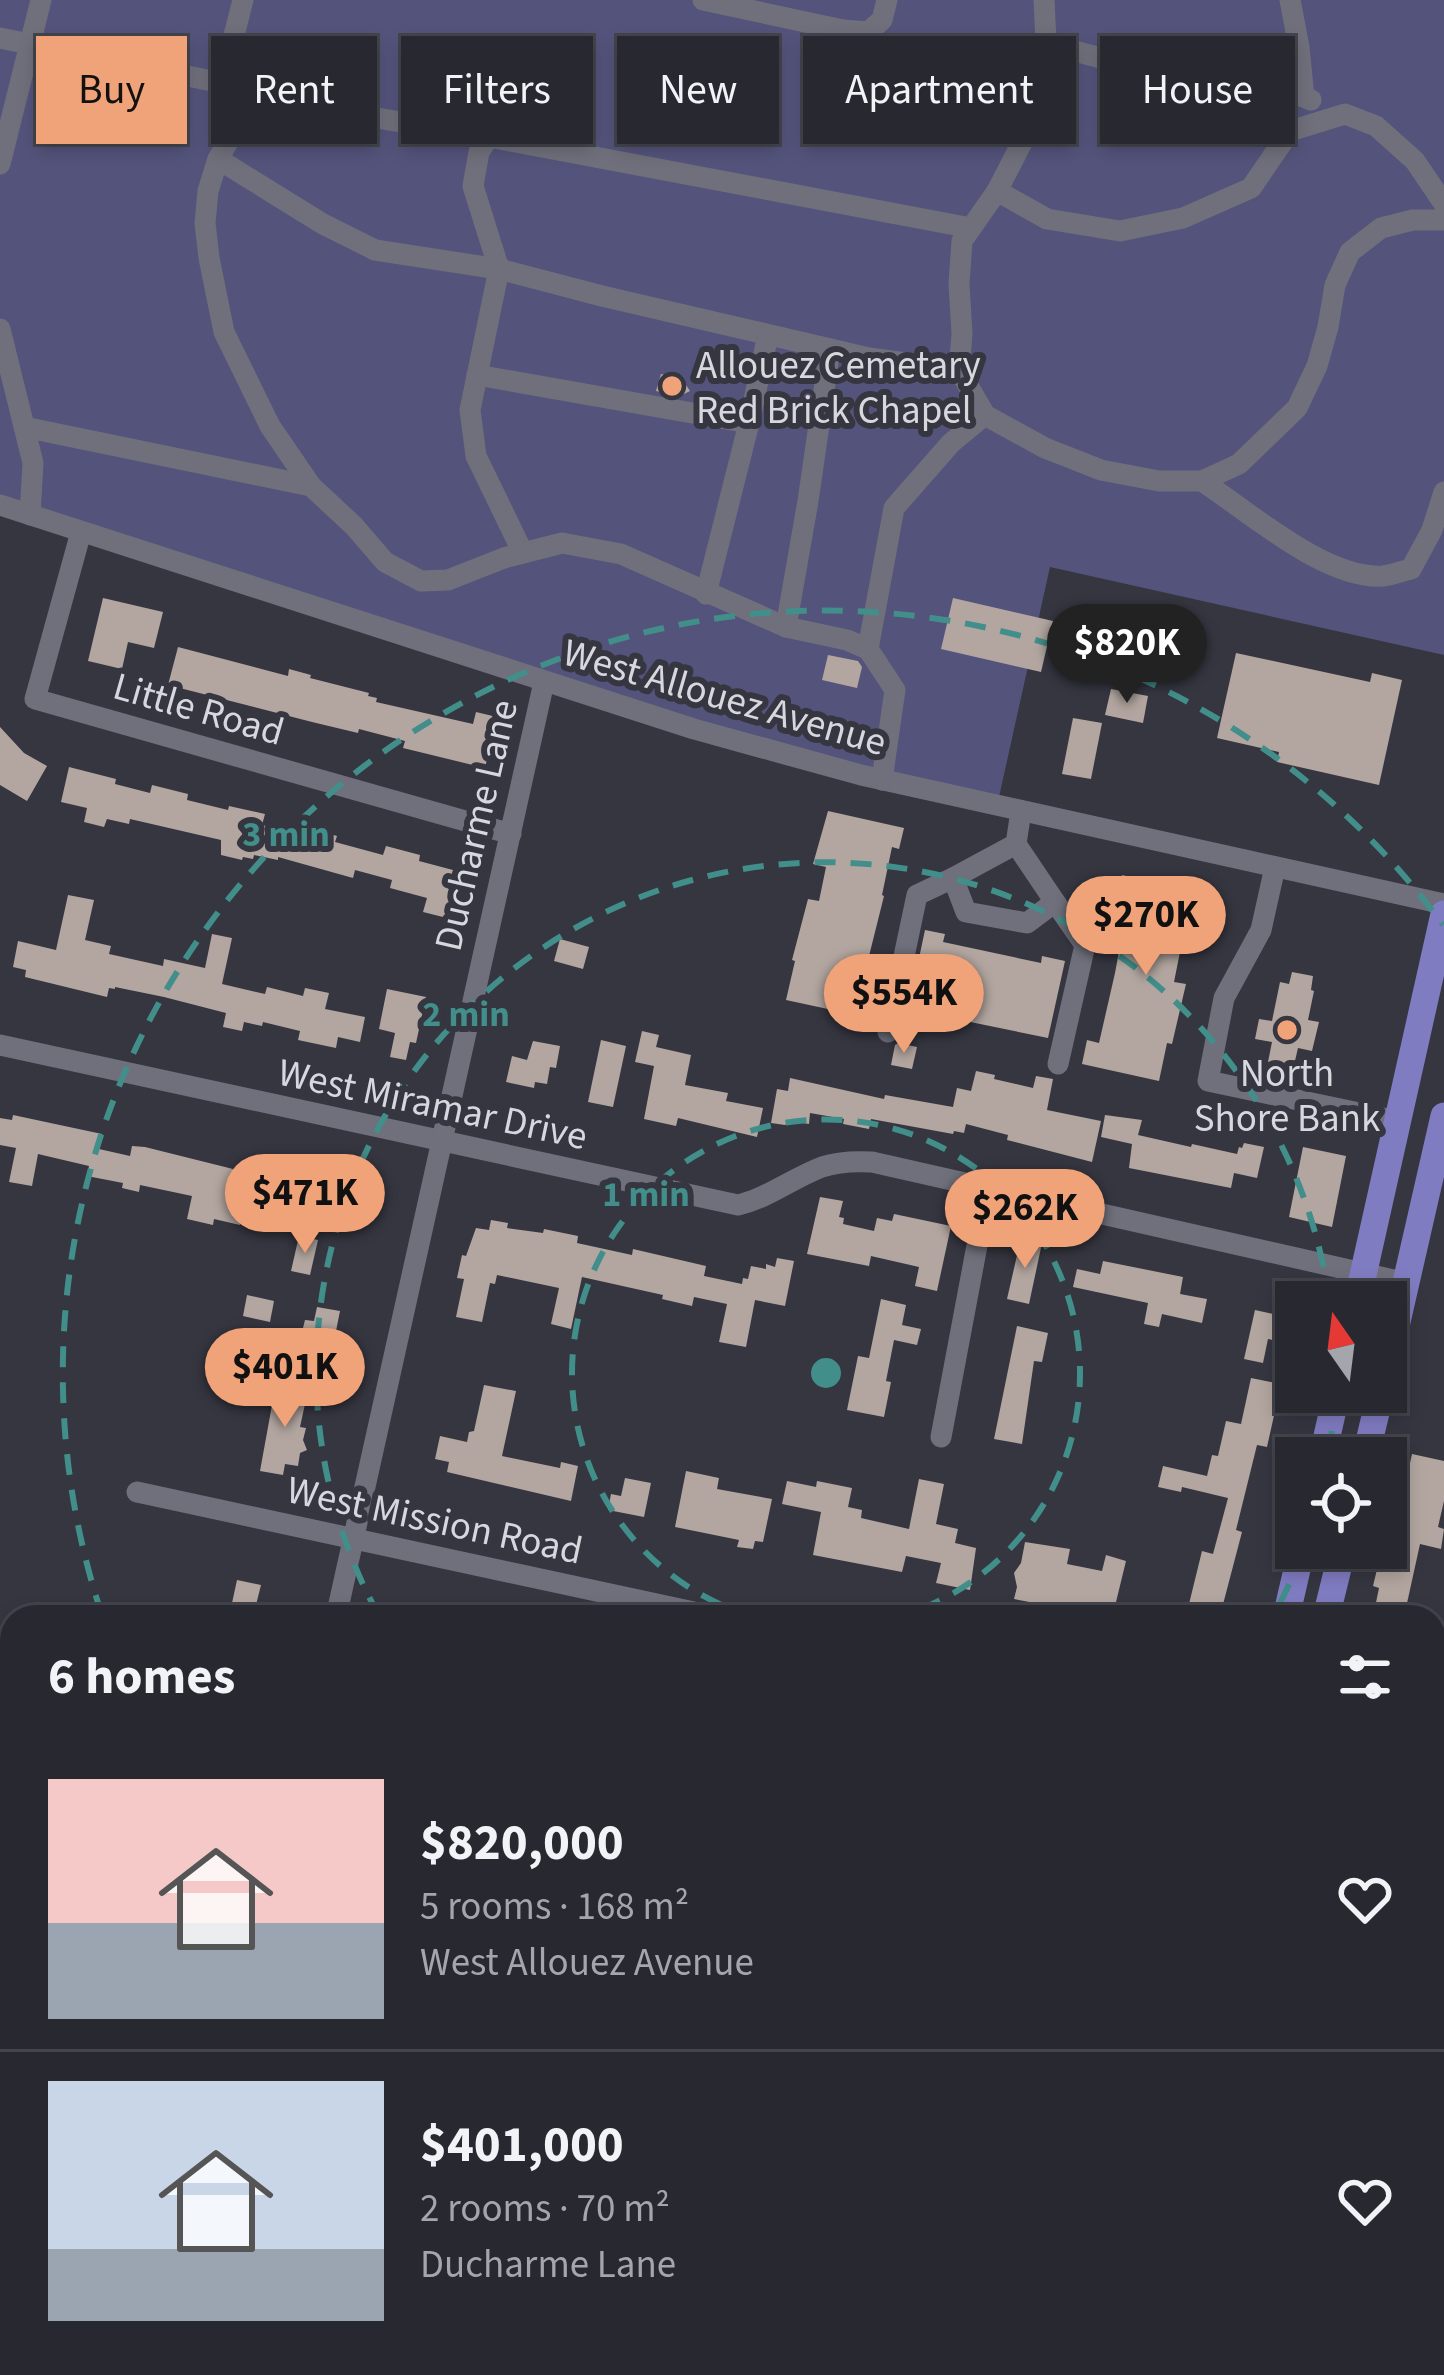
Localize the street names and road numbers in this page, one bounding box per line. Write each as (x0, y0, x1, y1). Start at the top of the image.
street label: West Allouez Avenue (556, 625, 893, 771)
street label: Little Road (107, 659, 290, 761)
street label: Ducharme Lane (421, 694, 533, 957)
street label: West Miramar Drive (273, 1045, 592, 1165)
street label: West Mission Road (282, 1462, 587, 1580)

